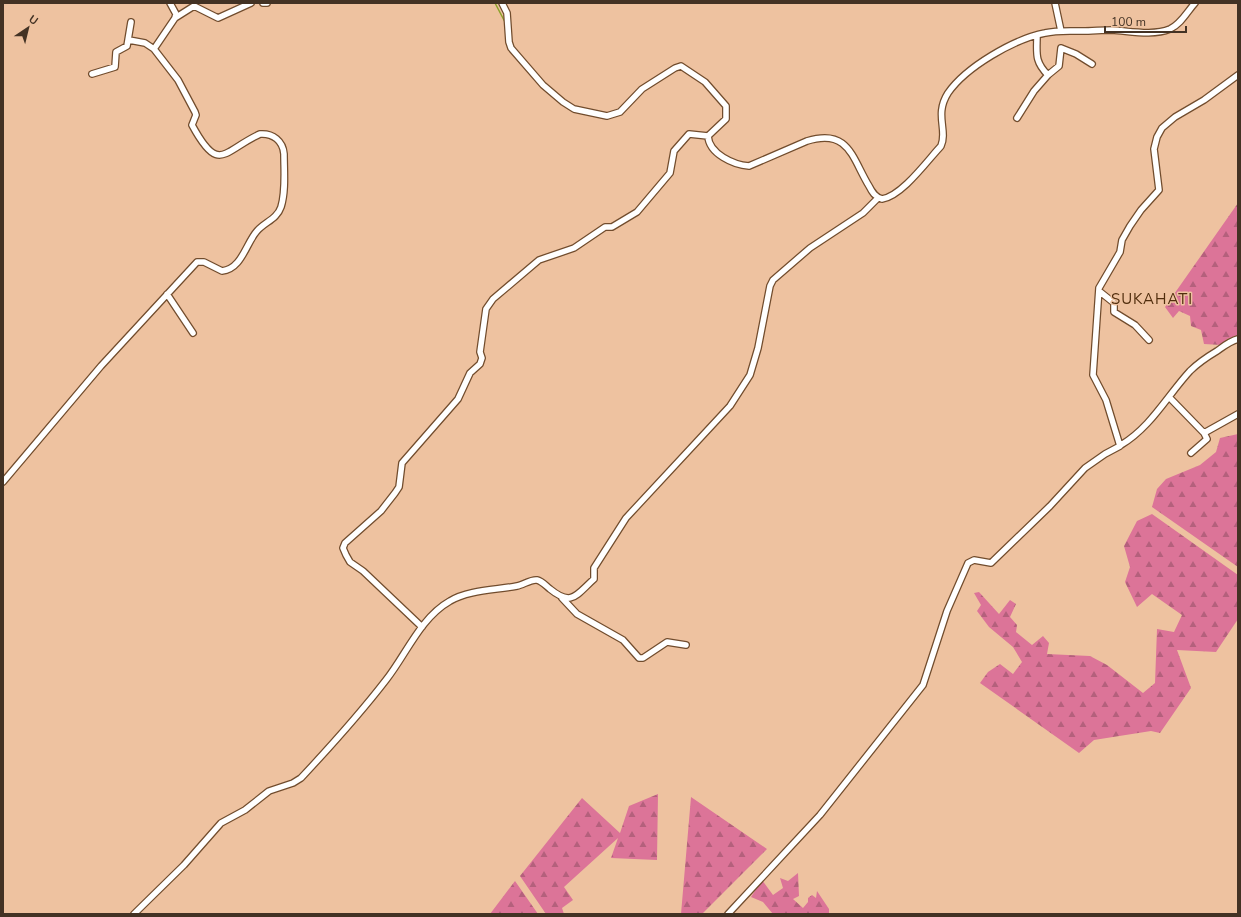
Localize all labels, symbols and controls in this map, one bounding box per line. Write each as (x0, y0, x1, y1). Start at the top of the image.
north arrow (8, 8, 48, 48)
scale bar (1105, 8, 1186, 34)
text: U (26, 12, 41, 29)
text: 100 m (1111, 14, 1146, 30)
district label: SUKAHATI (1111, 289, 1193, 309)

